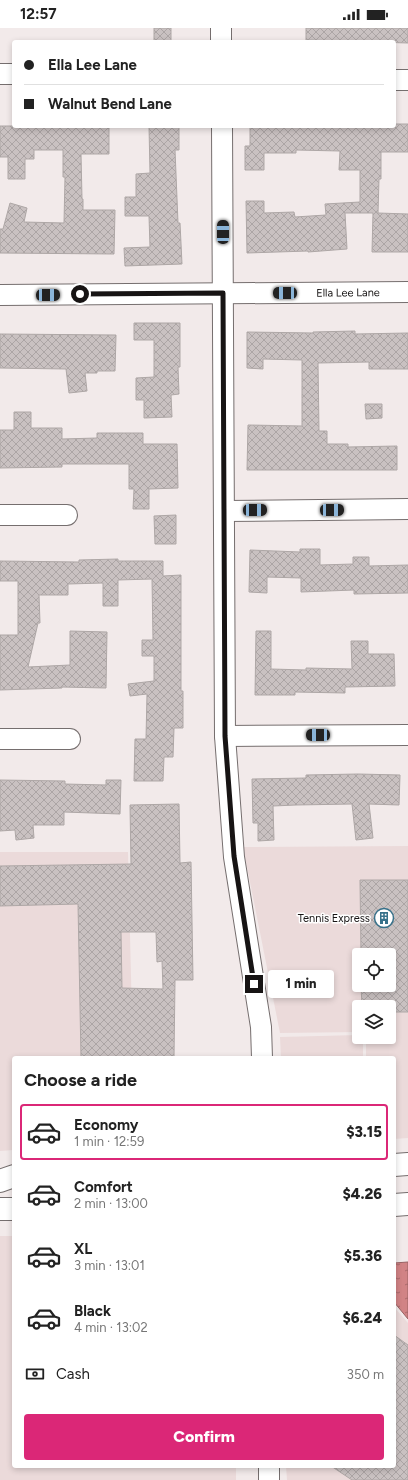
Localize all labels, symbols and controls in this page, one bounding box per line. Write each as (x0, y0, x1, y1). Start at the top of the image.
text: 12:57 (20, 5, 57, 23)
text: Ella Lee Lane (48, 56, 137, 74)
text: Walnut Bend Lane (48, 95, 172, 113)
car (217, 220, 229, 244)
route start (71, 285, 89, 303)
street label: Ella Lee Lane (316, 286, 380, 299)
car (273, 287, 297, 299)
car (36, 289, 60, 301)
car (243, 504, 267, 516)
car (320, 504, 344, 516)
car (306, 729, 330, 741)
building icon: Tennis Express (373, 907, 395, 929)
place label: Tennis Express (298, 912, 370, 925)
map controls (352, 948, 396, 1044)
button: locate (352, 948, 396, 992)
callout: 1 min (268, 970, 334, 998)
route end (245, 975, 263, 993)
text: 1 min (285, 976, 317, 991)
button: layers (352, 1000, 396, 1044)
text: Choose a ride (24, 1069, 137, 1091)
icon: car (26, 1114, 62, 1150)
text: Economy (74, 1116, 139, 1134)
text: $3.15 (346, 1123, 382, 1141)
text: 1 min · 12:59 (74, 1134, 144, 1149)
icon: car (26, 1176, 62, 1212)
text: Comfort (74, 1178, 133, 1196)
text: $4.26 (343, 1185, 382, 1203)
text: 2 min · 13:00 (74, 1196, 148, 1211)
icon: car (26, 1238, 62, 1274)
text: XL (74, 1240, 92, 1258)
text: $5.36 (344, 1247, 382, 1265)
text: 3 min · 13:01 (74, 1258, 145, 1273)
icon: car (26, 1300, 62, 1336)
text: Black (74, 1302, 111, 1320)
text: $6.24 (343, 1309, 382, 1327)
text: 4 min · 13:02 (74, 1320, 148, 1335)
icon: cash (24, 1363, 46, 1385)
text: Cash (56, 1365, 90, 1383)
text: 350 m (347, 1367, 384, 1382)
button: Confirm (24, 1414, 384, 1460)

